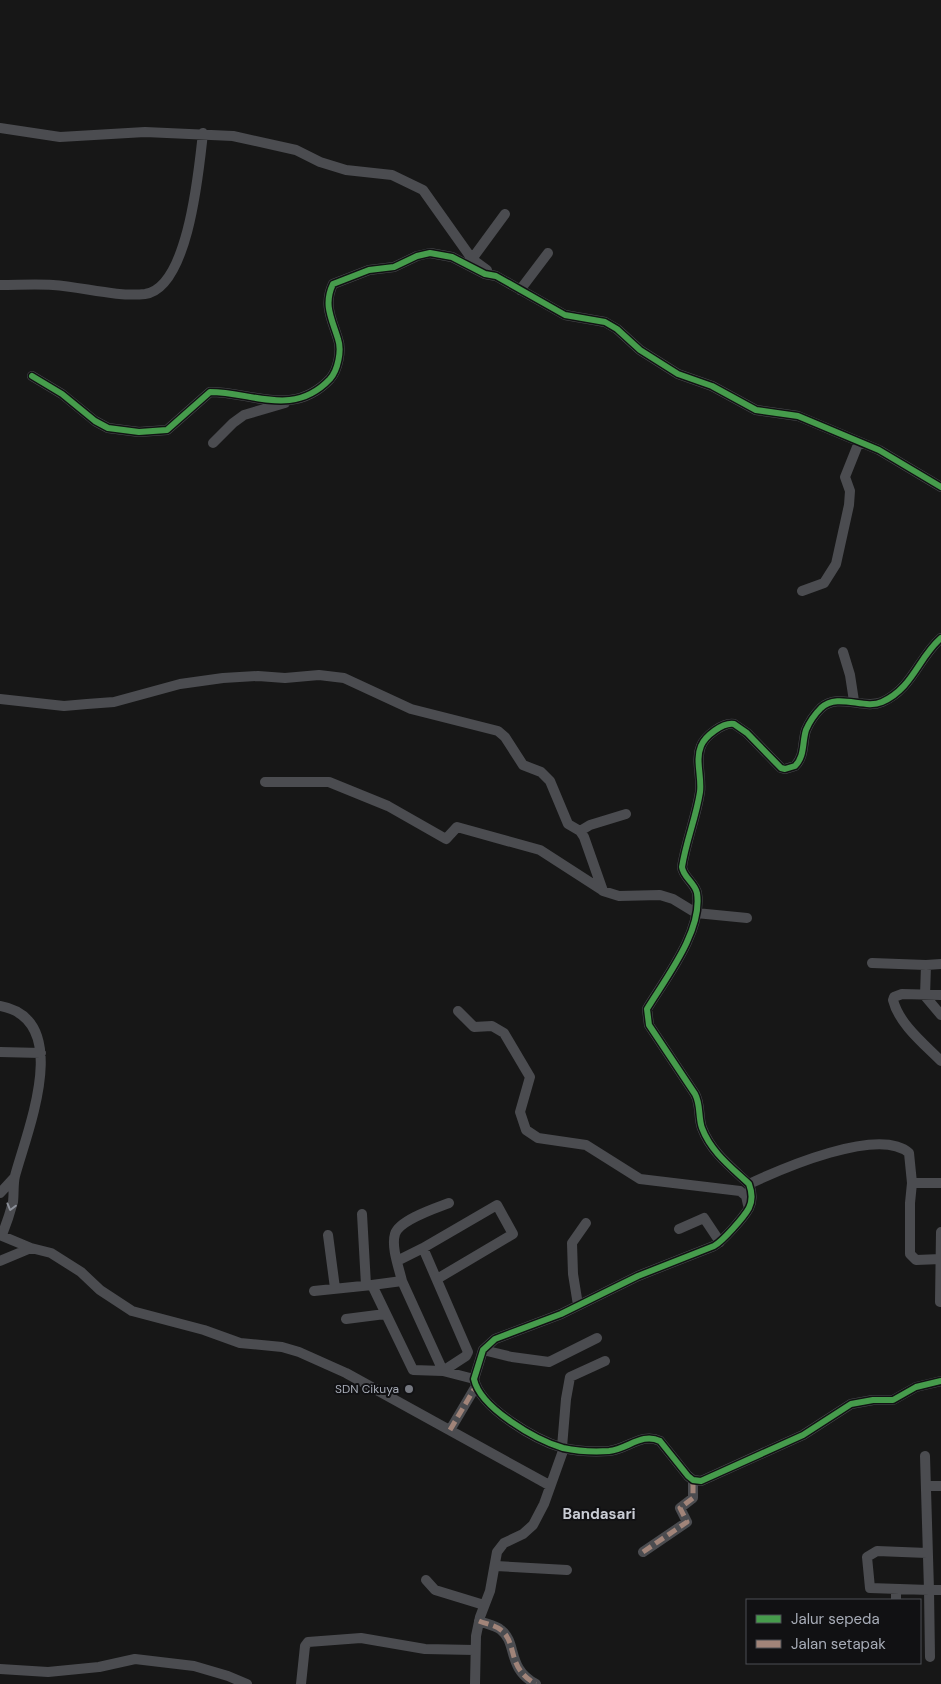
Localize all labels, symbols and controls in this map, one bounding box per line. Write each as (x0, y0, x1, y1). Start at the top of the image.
one-way arrow (6, 1203, 17, 1212)
place label: SDN Cikuya (335, 1381, 399, 1397)
marker: SDN Cikuya (403, 1383, 415, 1395)
district label: Bandasari (562, 1504, 636, 1524)
legend (746, 1599, 921, 1664)
text: Jalur sepeda (791, 1609, 880, 1629)
text: Jalan setapak (791, 1634, 886, 1654)

